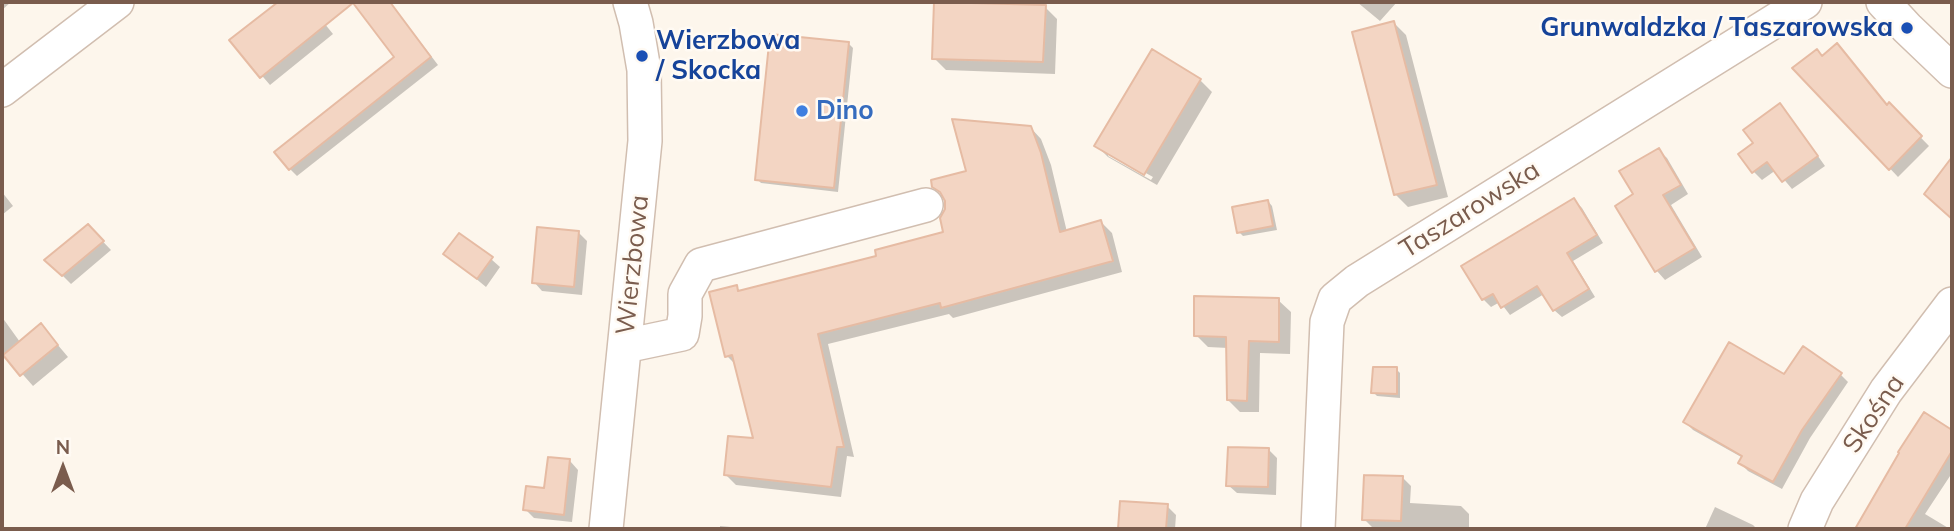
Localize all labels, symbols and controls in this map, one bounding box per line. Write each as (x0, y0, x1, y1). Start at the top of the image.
place label: Grunwaldzka / Taszarowska (1540, 12, 1893, 44)
marker: Grunwaldzka / Taszarowska (1899, 20, 1915, 36)
place label: Wierzbowa / Skocka (656, 25, 800, 86)
marker: Wierzbowa / Skocka (634, 48, 650, 64)
place label: Dino (816, 95, 874, 127)
marker: Dino (794, 103, 810, 119)
street label: Taszarowska (1394, 155, 1546, 265)
street label: Wierzbowa (610, 194, 656, 336)
street label: Skośna (1837, 369, 1911, 459)
north arrow (28, 433, 98, 503)
text: N (56, 435, 70, 459)

